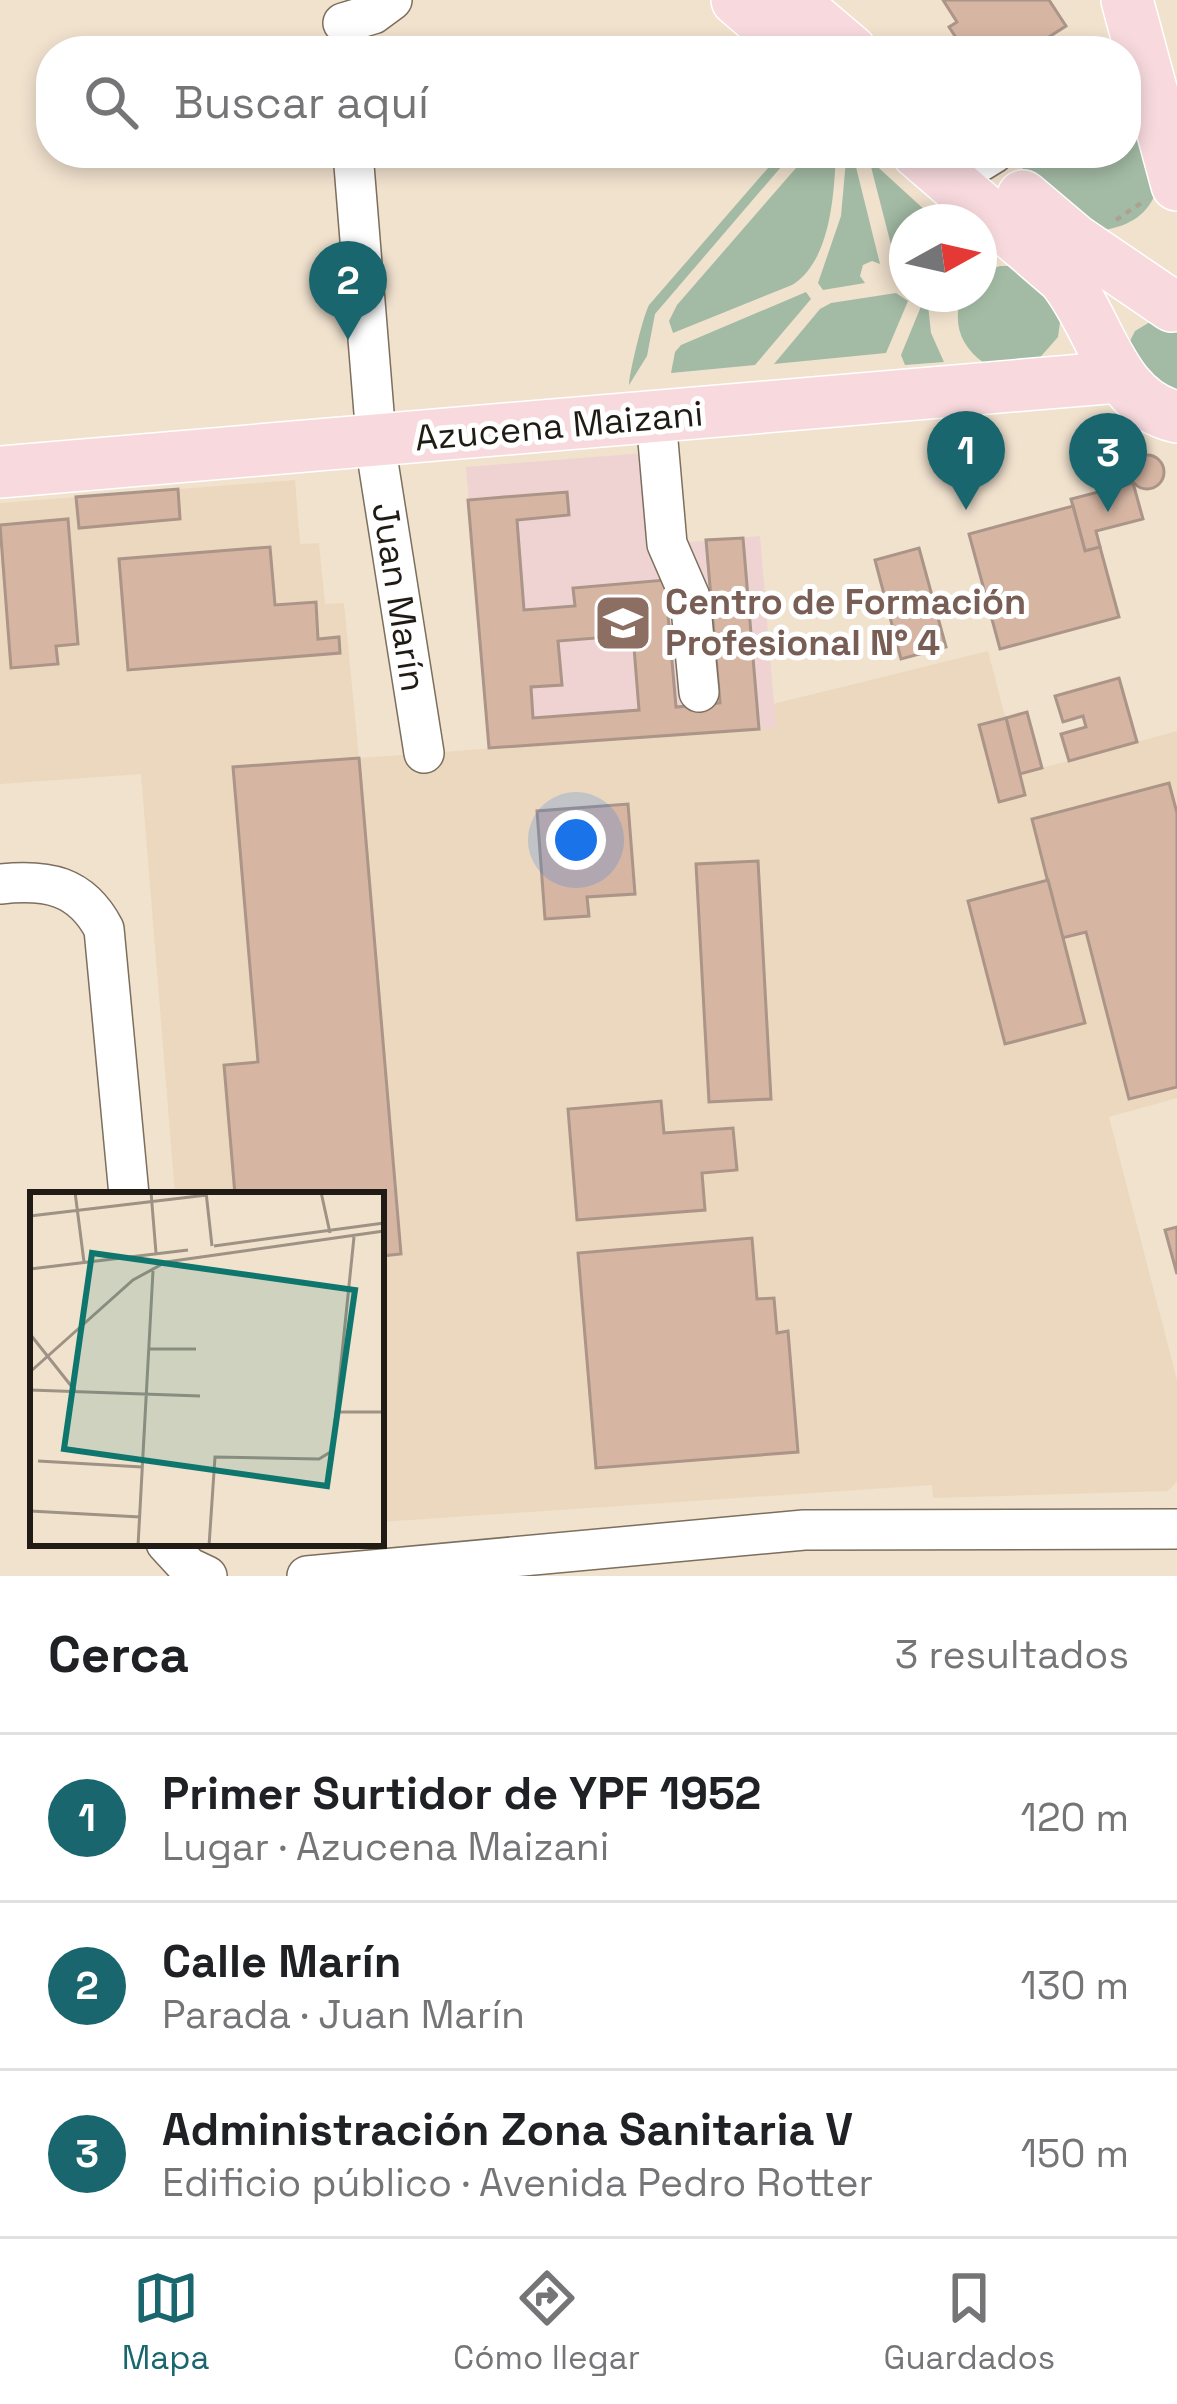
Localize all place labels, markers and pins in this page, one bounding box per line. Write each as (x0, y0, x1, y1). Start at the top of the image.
pin: 2 (309, 241, 387, 340)
pin: 1 (927, 411, 1005, 510)
pin: 3 (1069, 413, 1147, 512)
place label: Centro de Formación Profesional N° 4 (665, 579, 1026, 666)
school or university icon: Centro de Formación Profesional N° 4 (592, 592, 654, 654)

